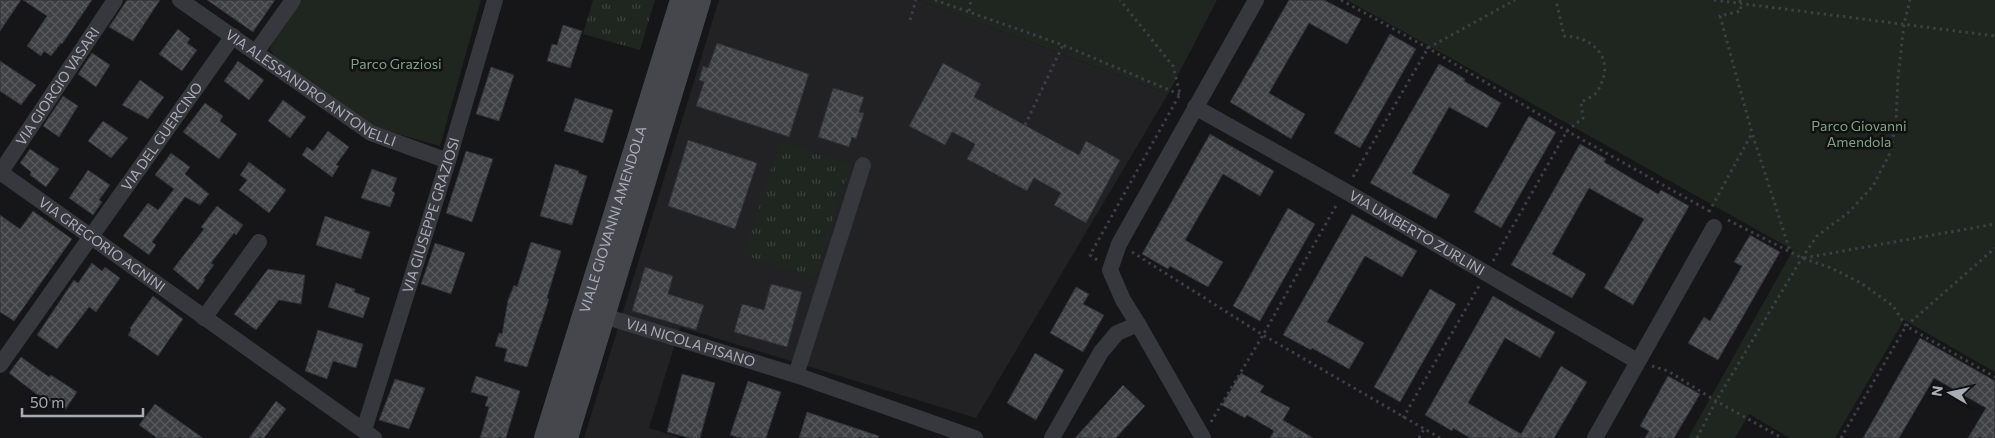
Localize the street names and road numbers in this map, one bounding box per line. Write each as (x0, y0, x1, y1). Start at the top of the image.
street label: VIA GIORGIO VASARI (12, 24, 103, 148)
street label: VIA ALESSANDRO ANTONELLI (223, 25, 398, 149)
street label: VIA DEL GUERCINO (117, 79, 206, 194)
street label: VIALE GIOVANNI AMENDOLA (575, 123, 650, 315)
street label: VIA GIUSEPPE GRAZIOSI (398, 135, 462, 295)
street label: VIA UMBERTO ZURLINI (1346, 186, 1488, 278)
street label: VIA GREGORIO AGNINI (35, 193, 169, 295)
street label: VIA NICOLA PISANO (624, 314, 757, 370)

